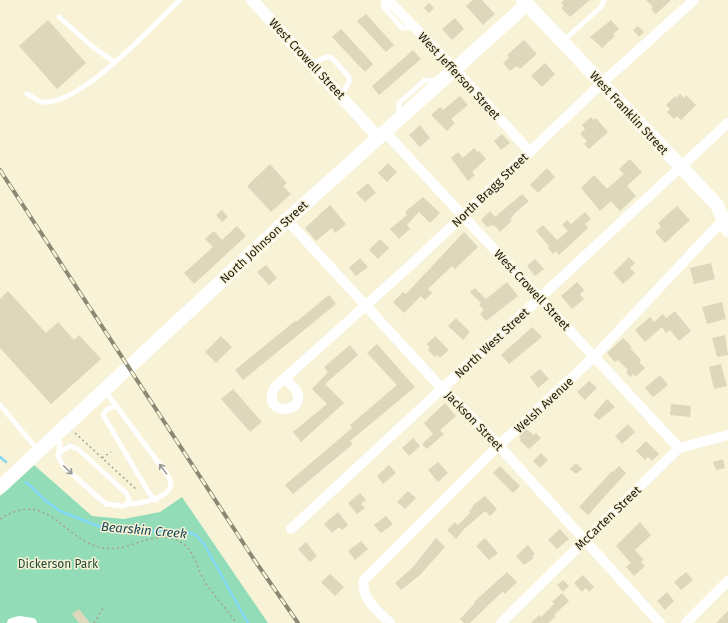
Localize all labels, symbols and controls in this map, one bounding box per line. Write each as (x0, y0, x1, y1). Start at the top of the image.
street label: West Crowell Street (266, 16, 348, 103)
street label: West Jefferson Street (415, 30, 503, 123)
street label: West Franklin Street (587, 69, 672, 158)
street label: North Bragg Street (449, 150, 531, 230)
street label: North Johnson Street (217, 197, 311, 286)
street label: West Crowell Street (491, 247, 573, 334)
street label: North West Street (452, 305, 533, 381)
street label: Welsh Avenue (512, 374, 576, 436)
street label: Jackson Street (442, 388, 506, 454)
one-way arrow (159, 464, 167, 475)
one-way arrow (63, 465, 73, 475)
street label: McCarten Street (572, 483, 644, 553)
water label: Bearskin Creek (100, 519, 188, 541)
park label: Dickerson Park (18, 557, 99, 571)

